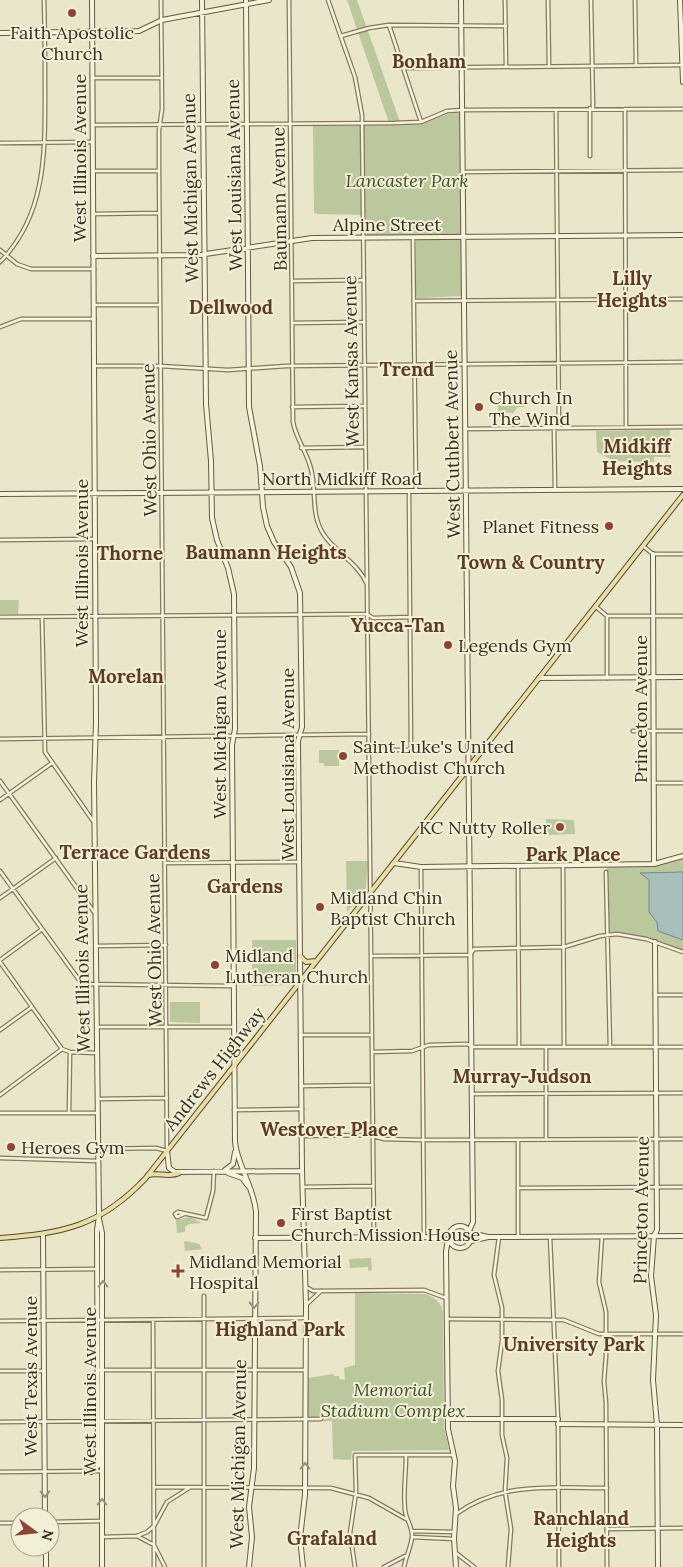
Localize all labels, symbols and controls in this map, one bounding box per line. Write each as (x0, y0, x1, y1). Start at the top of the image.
marker: Faith Apostolic Church (66, 7, 78, 19)
place label: Faith Apostolic Church (10, 21, 134, 65)
district label: Bonham (392, 49, 467, 73)
street label: West Illinois Avenue (68, 73, 91, 242)
street label: West Louisiana Avenue (221, 78, 247, 271)
street label: West Michigan Avenue (177, 93, 203, 283)
street label: Baumann Avenue (266, 126, 292, 271)
park label: Lancaster Park (345, 169, 469, 192)
street label: Alpine Street (332, 213, 441, 236)
district label: Lilly Heights (597, 266, 667, 312)
street label: West Kansas Avenue (338, 275, 364, 447)
district label: Dellwood (189, 295, 273, 319)
street label: West Cuthbert Avenue (439, 349, 465, 539)
district label: Trend (380, 357, 434, 381)
street label: West Ohio Avenue (136, 363, 162, 517)
place label: Church In The Wind (489, 386, 573, 430)
marker: Church In The Wind (473, 401, 485, 413)
district label: Midkiff Heights (602, 434, 673, 480)
street label: North Midkiff Road (262, 467, 422, 490)
street label: West Illinois Avenue (70, 478, 93, 647)
place label: Planet Fitness (482, 515, 599, 538)
marker: Planet Fitness (603, 520, 615, 532)
district label: Baumann Heights (185, 540, 347, 564)
district label: Thorne (97, 541, 163, 565)
district label: Town & Country (457, 550, 605, 574)
district label: Yucca-Tan (351, 613, 445, 637)
street label: West Michigan Avenue (208, 629, 231, 819)
place label: Legends Gym (458, 634, 572, 657)
street label: Princeton Avenue (629, 635, 652, 783)
marker: Legends Gym (442, 639, 454, 651)
district label: Morelan (88, 664, 164, 688)
street label: West Louisiana Avenue (276, 668, 299, 860)
place label: Saint Luke's United Methodist Church (353, 735, 515, 779)
marker: Saint Luke's United Methodist Church (337, 750, 349, 762)
place label: KC Nutty Roller (419, 816, 550, 839)
marker: KC Nutty Roller (554, 821, 566, 833)
district label: Terrace Gardens (60, 840, 210, 864)
district label: Park Place (525, 842, 621, 866)
street label: West Ohio Avenue (141, 873, 167, 1027)
district label: Gardens (207, 874, 283, 898)
street label: West Illinois Avenue (69, 883, 95, 1052)
place label: Midland Chin Baptist Church (330, 886, 456, 930)
marker: Midland Chin Baptist Church (314, 901, 326, 913)
place label: Midland Lutheran Church (225, 944, 369, 988)
marker: Midland Lutheran Church (209, 959, 221, 971)
street label: Andrews Highway (158, 1002, 270, 1136)
district label: Murray-Judson (452, 1064, 592, 1088)
district label: Westover Place (260, 1117, 398, 1141)
place label: Heroes Gym (21, 1136, 125, 1159)
street label: Princeton Avenue (628, 1136, 654, 1284)
marker: Heroes Gym (5, 1141, 17, 1153)
place label: First Baptist Church Mission House (291, 1202, 481, 1246)
marker: First Baptist Church Mission House (275, 1217, 287, 1229)
place label: Midland Memorial Hospital (189, 1250, 342, 1294)
marker: Midland Memorial Hospital (171, 1264, 185, 1278)
one-way arrow (98, 1280, 108, 1288)
street label: West Texas Avenue (19, 1296, 42, 1456)
one-way arrow (249, 1301, 259, 1309)
street label: West Illinois Avenue (78, 1306, 101, 1475)
district label: Highland Park (215, 1317, 345, 1341)
district label: University Park (503, 1332, 645, 1356)
street label: West Michigan Avenue (225, 1359, 251, 1549)
park label: Memorial Stadium Complex (321, 1378, 466, 1422)
one-way arrow (300, 1462, 310, 1470)
one-way arrow (40, 1491, 50, 1499)
one-way arrow (97, 1497, 107, 1505)
district label: Ranchland Heights (533, 1506, 629, 1552)
north arrow (10, 1507, 60, 1557)
district label: Grafaland (287, 1526, 377, 1550)
text: N (37, 1528, 58, 1543)

